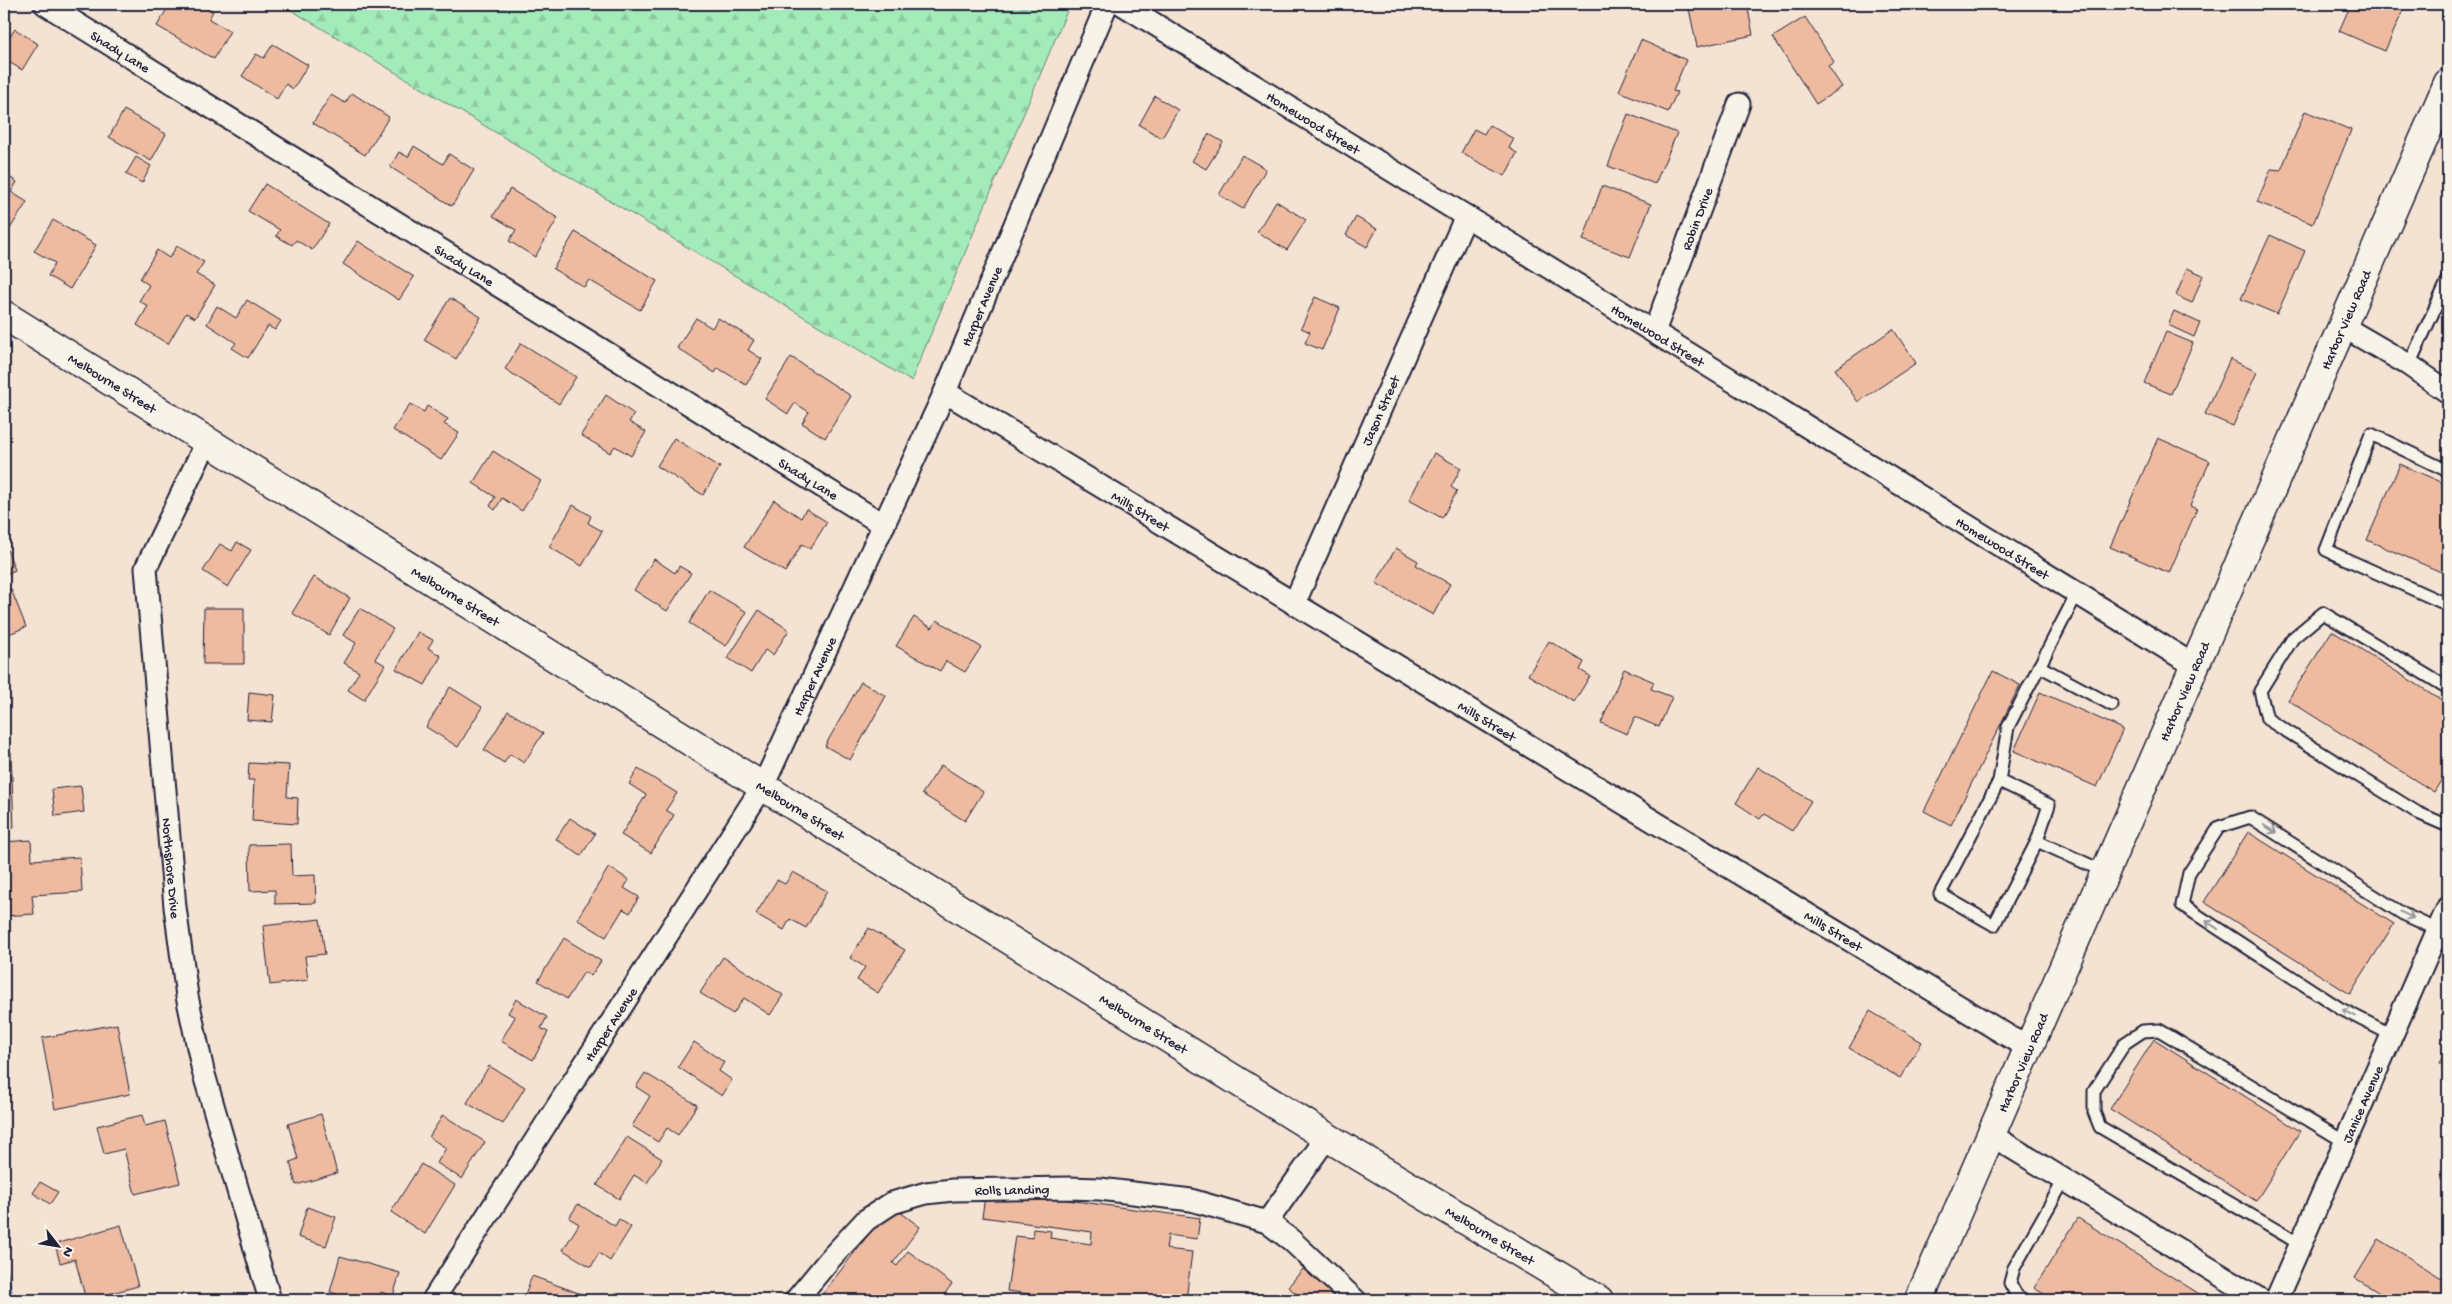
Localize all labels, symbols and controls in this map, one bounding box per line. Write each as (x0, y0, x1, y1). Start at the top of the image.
street label: Shady Lane (86, 28, 153, 78)
street label: Homewood Street (1262, 89, 1363, 160)
street label: Robin Drive (1679, 185, 1718, 253)
street label: Shady Lane (430, 242, 497, 292)
street label: Harper Avenue (959, 264, 1008, 350)
street label: Harbor View Road (2318, 267, 2377, 373)
street label: Homewood Street (1607, 302, 1708, 373)
street label: Melbourne Street (64, 351, 160, 419)
street label: Jason Street (1359, 372, 1406, 449)
street label: Shady Lane (774, 455, 841, 506)
street label: Mills Street (1107, 489, 1173, 538)
street label: Homewood Street (1952, 514, 2053, 586)
street label: Melbourne Street (407, 564, 503, 632)
street label: Harper Avenue (790, 634, 842, 719)
street label: Harbor View Road (2157, 638, 2216, 744)
street label: Mills Street (1454, 699, 1519, 747)
street label: Melbourne Street (752, 778, 848, 847)
street label: Northshore Drive (156, 817, 183, 920)
one-way arrow (2262, 825, 2276, 835)
street label: Mills Street (1800, 908, 1866, 957)
one-way arrow (2399, 911, 2414, 921)
one-way arrow (2205, 920, 2219, 930)
street label: Harper Avenue (582, 984, 643, 1066)
street label: Melbourne Street (1095, 992, 1191, 1060)
one-way arrow (2341, 1008, 2356, 1018)
street label: Harbor View Road (1995, 1010, 2054, 1116)
street label: Janice Avenue (2340, 1063, 2389, 1146)
street label: Rolls Landing (975, 1182, 1050, 1201)
street label: Melbourne Street (1441, 1204, 1538, 1271)
north arrow (32, 1222, 82, 1272)
text: N (57, 1243, 77, 1260)

